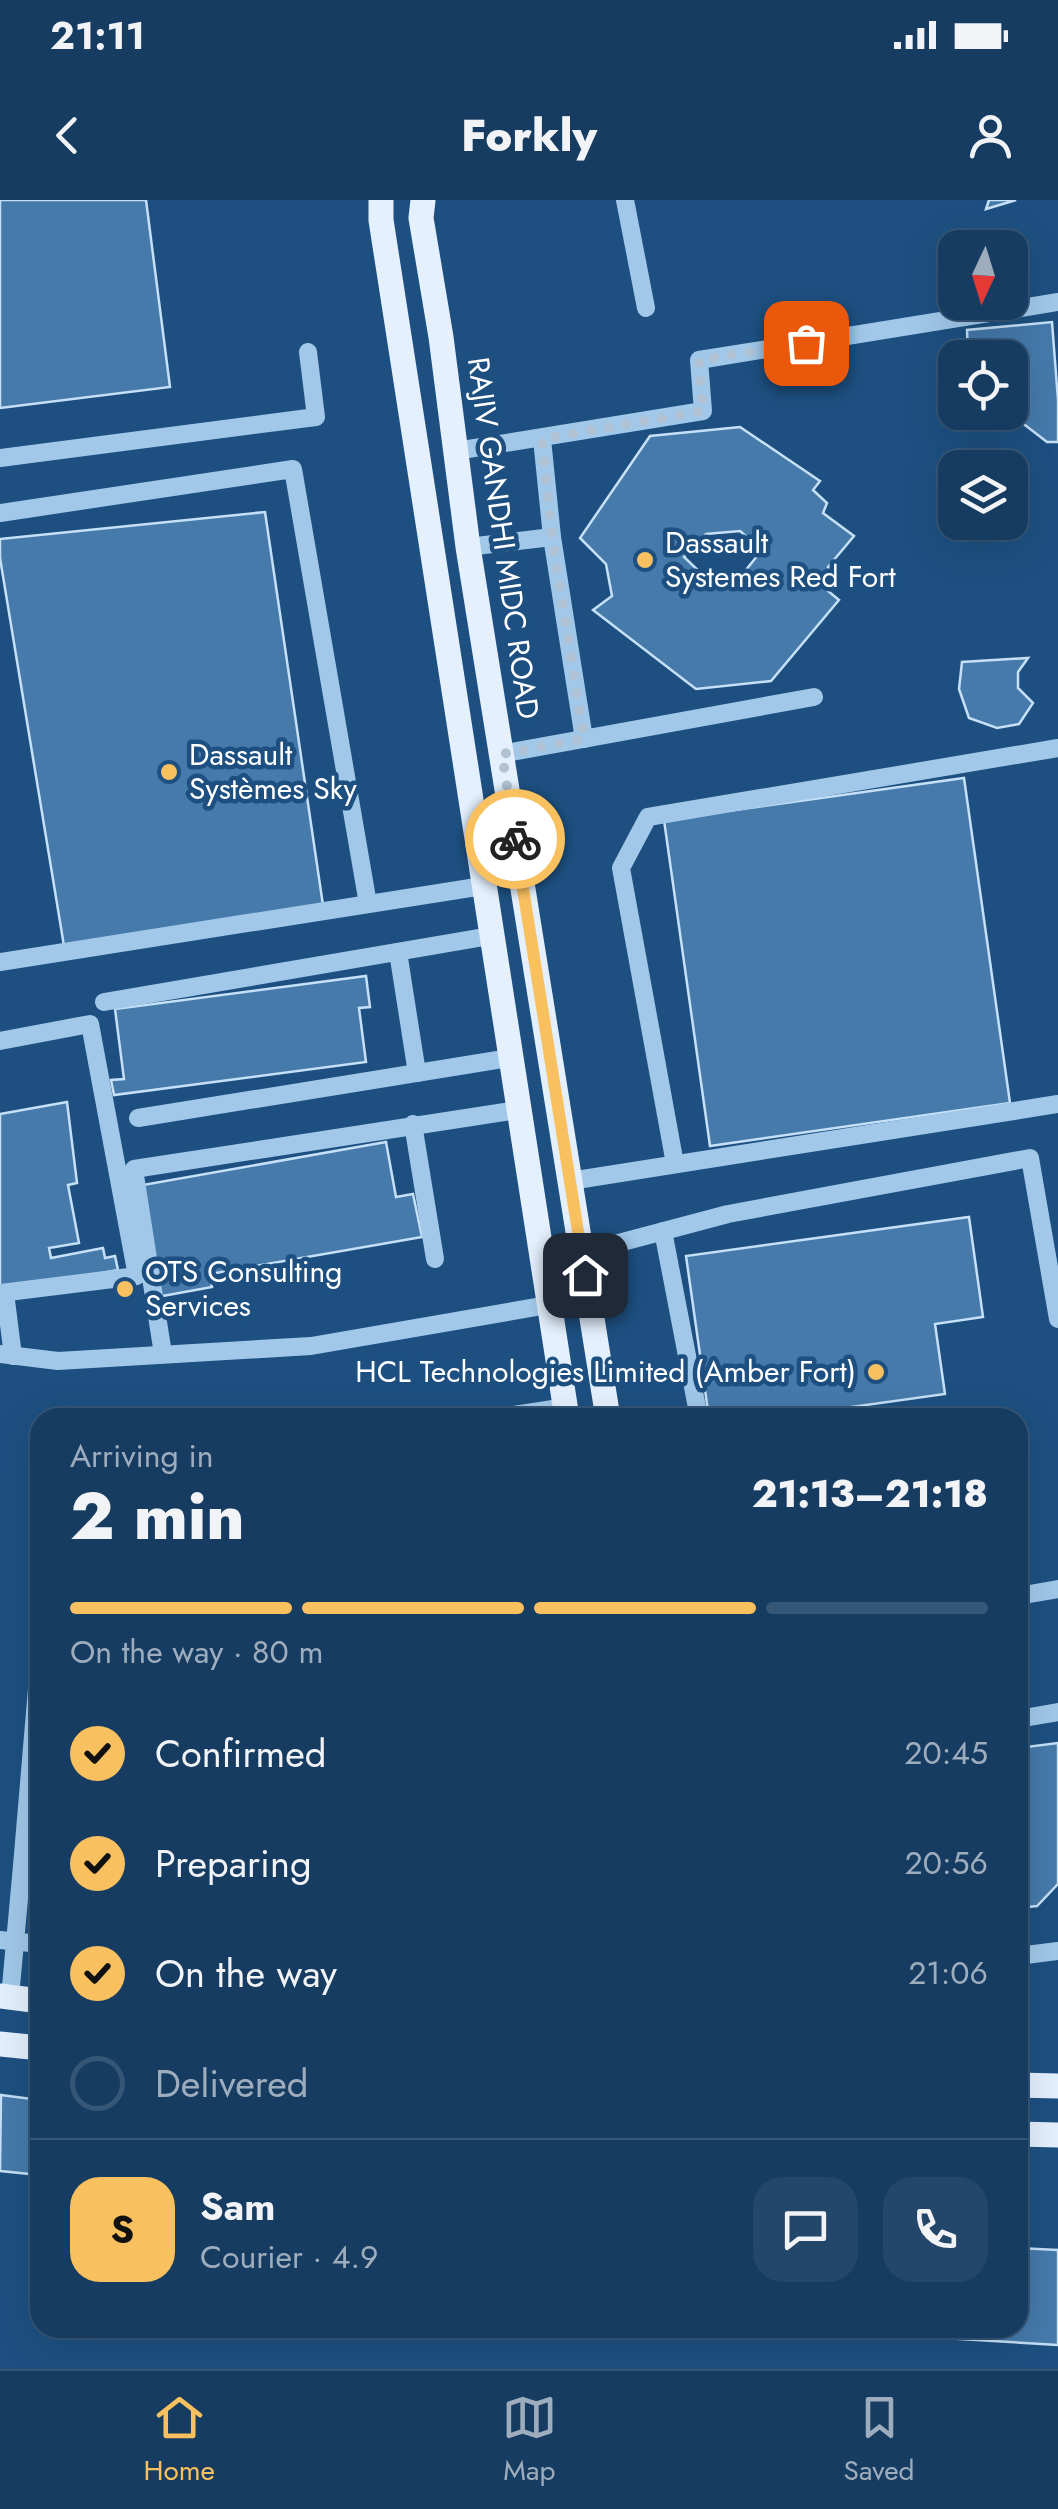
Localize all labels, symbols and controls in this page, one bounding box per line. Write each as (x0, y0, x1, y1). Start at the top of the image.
text: 21:11 (50, 8, 145, 63)
text: Forkly (461, 103, 597, 168)
icon: back (40, 108, 95, 163)
icon: person (963, 108, 1018, 163)
north arrow (938, 230, 1028, 320)
map controls (938, 230, 1028, 540)
pin (764, 301, 849, 386)
icon: bag (779, 316, 834, 371)
button: locate (938, 340, 1028, 430)
street label: RAJIV GANDHI MIDC ROAD (457, 354, 550, 722)
button: layers (938, 450, 1028, 540)
place label: Dassault Systemes Red Fort (665, 521, 896, 598)
marker: Dassault Systemes Red Fort (634, 549, 656, 571)
place label: Dassault Systèmes Sky (189, 733, 357, 810)
marker: Dassault Systèmes Sky (158, 761, 180, 783)
courier (465, 789, 565, 889)
icon: bike (488, 812, 543, 867)
pin (543, 1233, 628, 1318)
icon: home (558, 1248, 613, 1303)
place label: OTS Consulting Services (145, 1250, 342, 1327)
marker: OTS Consulting Services (114, 1278, 136, 1300)
place label: HCL Technologies Limited (Amber Fort) (355, 1350, 856, 1393)
marker: HCL Technologies Limited (Amber Fort) (865, 1361, 887, 1383)
text: Arriving in (70, 1433, 214, 1479)
text: 21:13–21:18 (752, 1466, 988, 1521)
text: 2 min (70, 1469, 245, 1563)
text: On the way · 80 m (70, 1629, 323, 1675)
icon: check (70, 1726, 125, 1781)
text: Confirmed (155, 1726, 326, 1781)
text: 20:45 (904, 1730, 988, 1776)
icon: check (70, 1836, 125, 1891)
text: Preparing (155, 1836, 312, 1891)
text: 20:56 (905, 1840, 988, 1886)
icon: check (70, 1946, 125, 2001)
text: On the way (155, 1946, 337, 2001)
text: 21:06 (908, 1950, 988, 1996)
text: Delivered (155, 2056, 308, 2111)
button: chat (753, 2177, 858, 2282)
button: phone (883, 2177, 988, 2282)
text: Sam (200, 2179, 275, 2234)
text: S (111, 2202, 134, 2257)
text: Courier · 4.9 (200, 2234, 378, 2280)
tab: Home (143, 2390, 215, 2491)
tab: Map (502, 2390, 557, 2491)
tab: Saved (844, 2390, 915, 2491)

